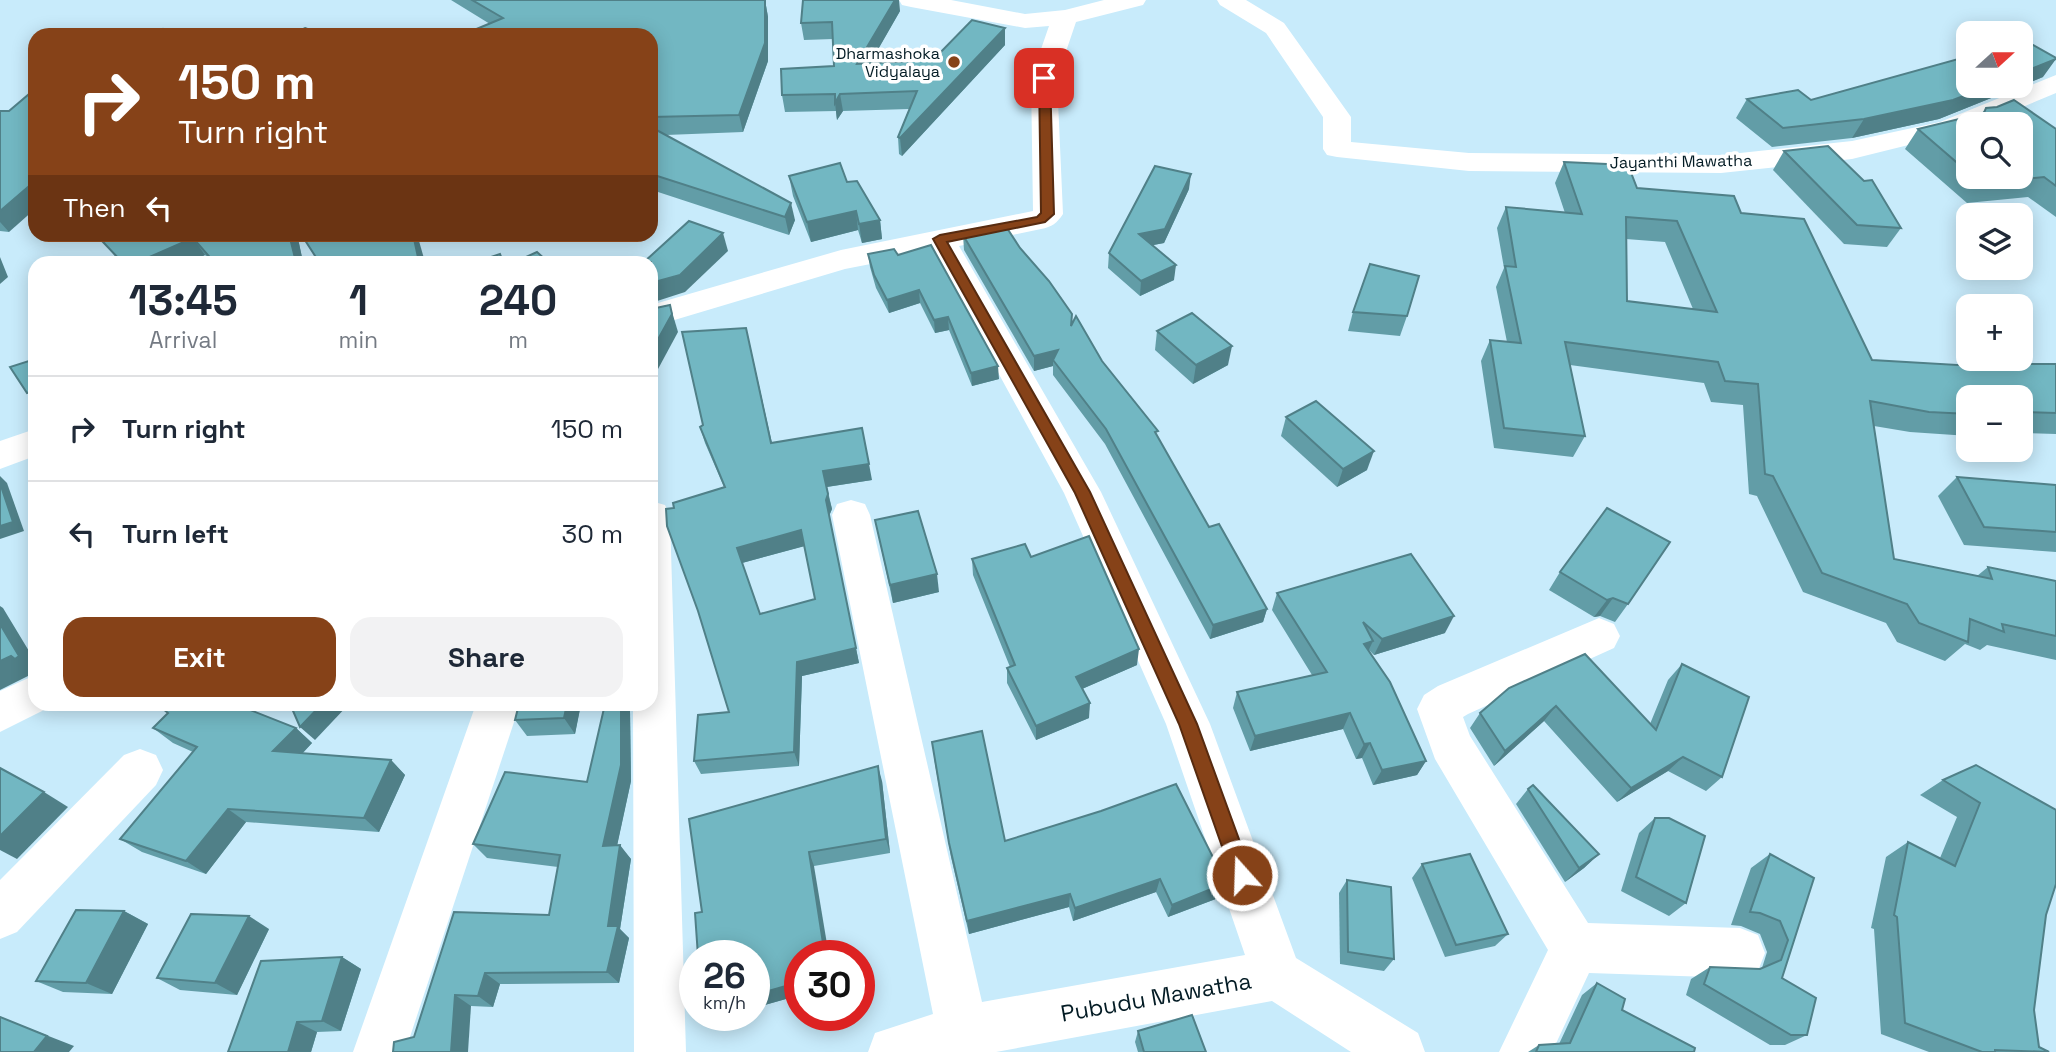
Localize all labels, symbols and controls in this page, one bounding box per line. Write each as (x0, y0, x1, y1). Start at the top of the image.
north arrow (1956, 21, 2034, 98)
map controls (1956, 21, 2033, 462)
place label: Dharmashoka Vidyalaya (836, 43, 940, 82)
pin (1014, 48, 1074, 108)
text: 150 m (178, 51, 316, 113)
marker: Dharmashoka Vidyalaya (946, 54, 962, 70)
icon: right (63, 56, 154, 147)
icon: arrive (1025, 59, 1063, 97)
text: Turn right (178, 112, 328, 152)
button: search (1956, 112, 2033, 189)
street label: Jayanthi Mawatha (1610, 150, 1752, 173)
icon: left (140, 189, 178, 227)
text: Then (63, 191, 126, 225)
button: layers (1956, 203, 2033, 280)
text: 13:45 (129, 274, 238, 327)
text: 1 (349, 274, 368, 327)
text: 240 (479, 274, 557, 327)
button: + (1956, 294, 2033, 371)
text: Arrival (149, 325, 217, 355)
text: min (339, 325, 378, 355)
text: m (508, 325, 528, 355)
button: − (1956, 385, 2033, 462)
icon: right (63, 410, 101, 448)
text: Turn right (122, 412, 246, 446)
text: 150 m (551, 412, 623, 446)
icon: left (63, 515, 101, 553)
text: Turn left (122, 517, 229, 551)
text: 30 m (562, 517, 623, 551)
button: Exit (63, 617, 336, 697)
button: Share (350, 617, 623, 697)
position arrow (1205, 838, 1279, 912)
speed limit sign: 30 (784, 940, 875, 1031)
text: 26 (703, 954, 746, 998)
street label: Pubudu Mawatha (1058, 965, 1254, 1029)
text: km/h (703, 991, 746, 1014)

